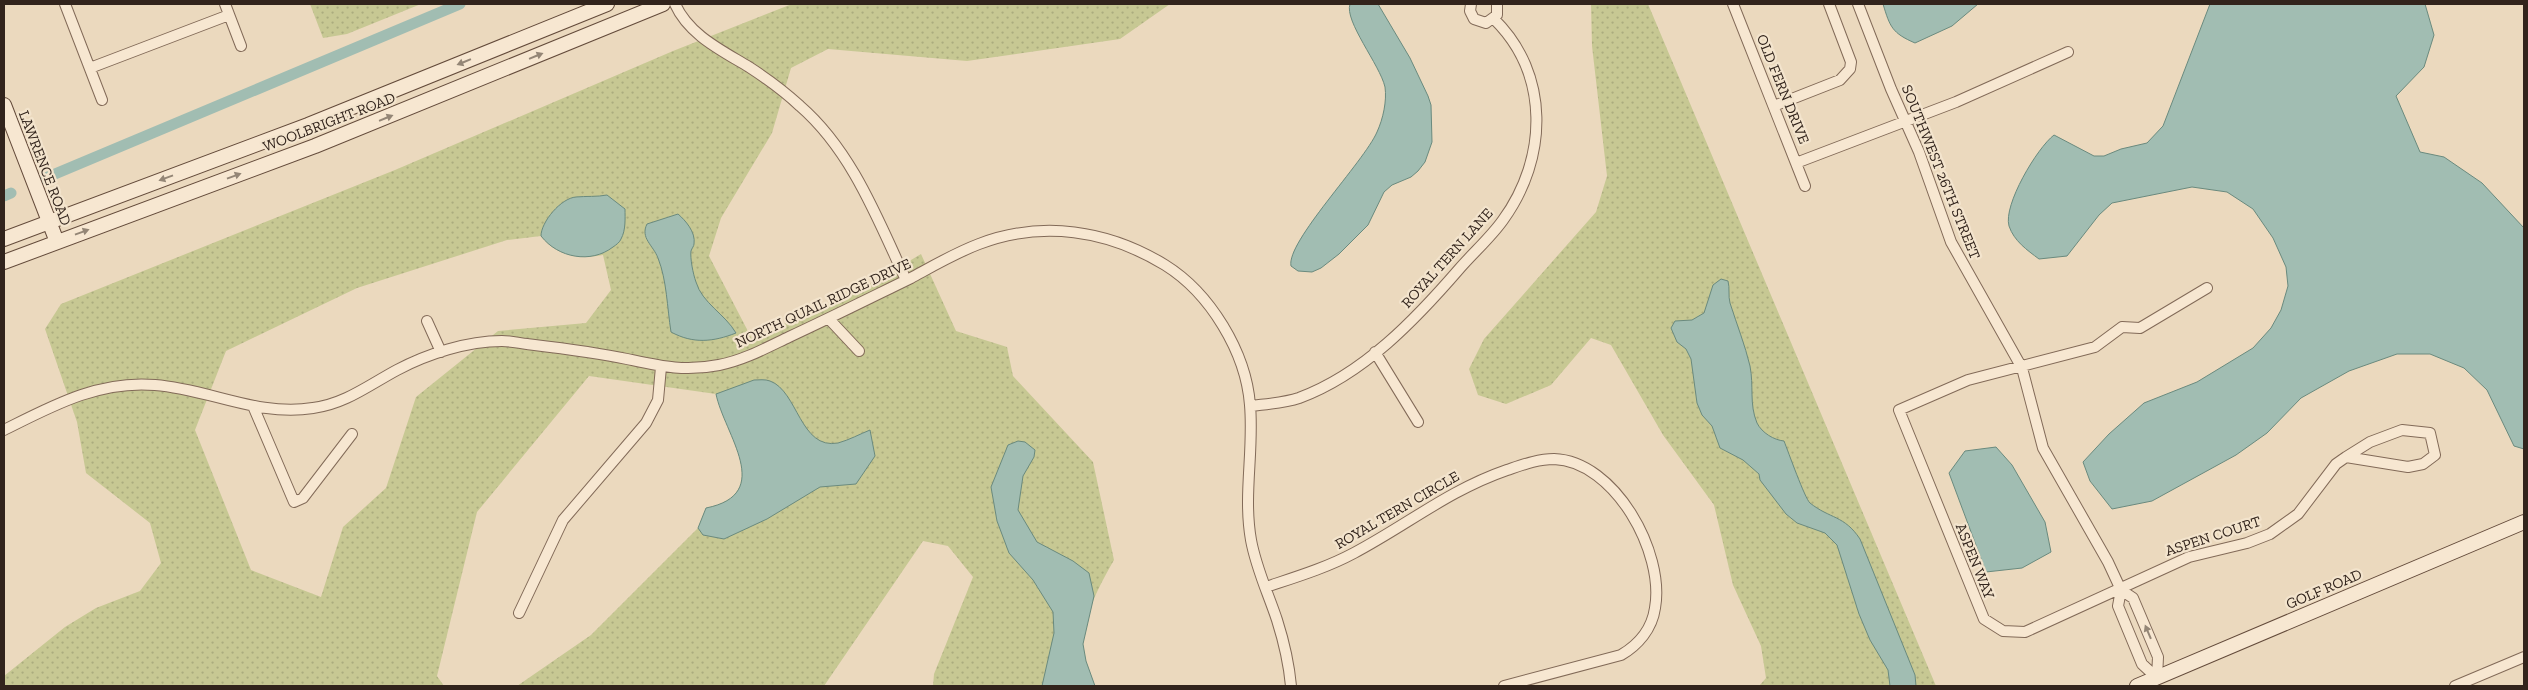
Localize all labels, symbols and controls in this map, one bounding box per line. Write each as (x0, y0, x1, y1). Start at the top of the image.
street label: OLD FERN DRIVE (1753, 31, 1813, 147)
one-way arrow (529, 52, 544, 60)
one-way arrow (456, 58, 471, 66)
street label: SOUTHWEST 26TH STREET (1898, 82, 1984, 262)
street label: WOOLBRIGHT ROAD (260, 88, 398, 156)
street label: LAWRENCE ROAD (15, 108, 75, 228)
one-way arrow (379, 113, 393, 121)
one-way arrow (227, 172, 242, 179)
one-way arrow (158, 174, 173, 182)
street label: ROYAL TERN LANE (1397, 204, 1497, 312)
one-way arrow (75, 228, 90, 236)
street label: NORTH QUAIL RIDGE DRIVE (732, 254, 914, 352)
street label: ROYAL TERN CIRCLE (1332, 467, 1463, 553)
street label: ASPEN COURT (2163, 512, 2263, 560)
street label: ASPEN WAY (1952, 521, 1999, 602)
street label: GOLF ROAD (2283, 565, 2365, 613)
one-way arrow (2143, 624, 2151, 639)

